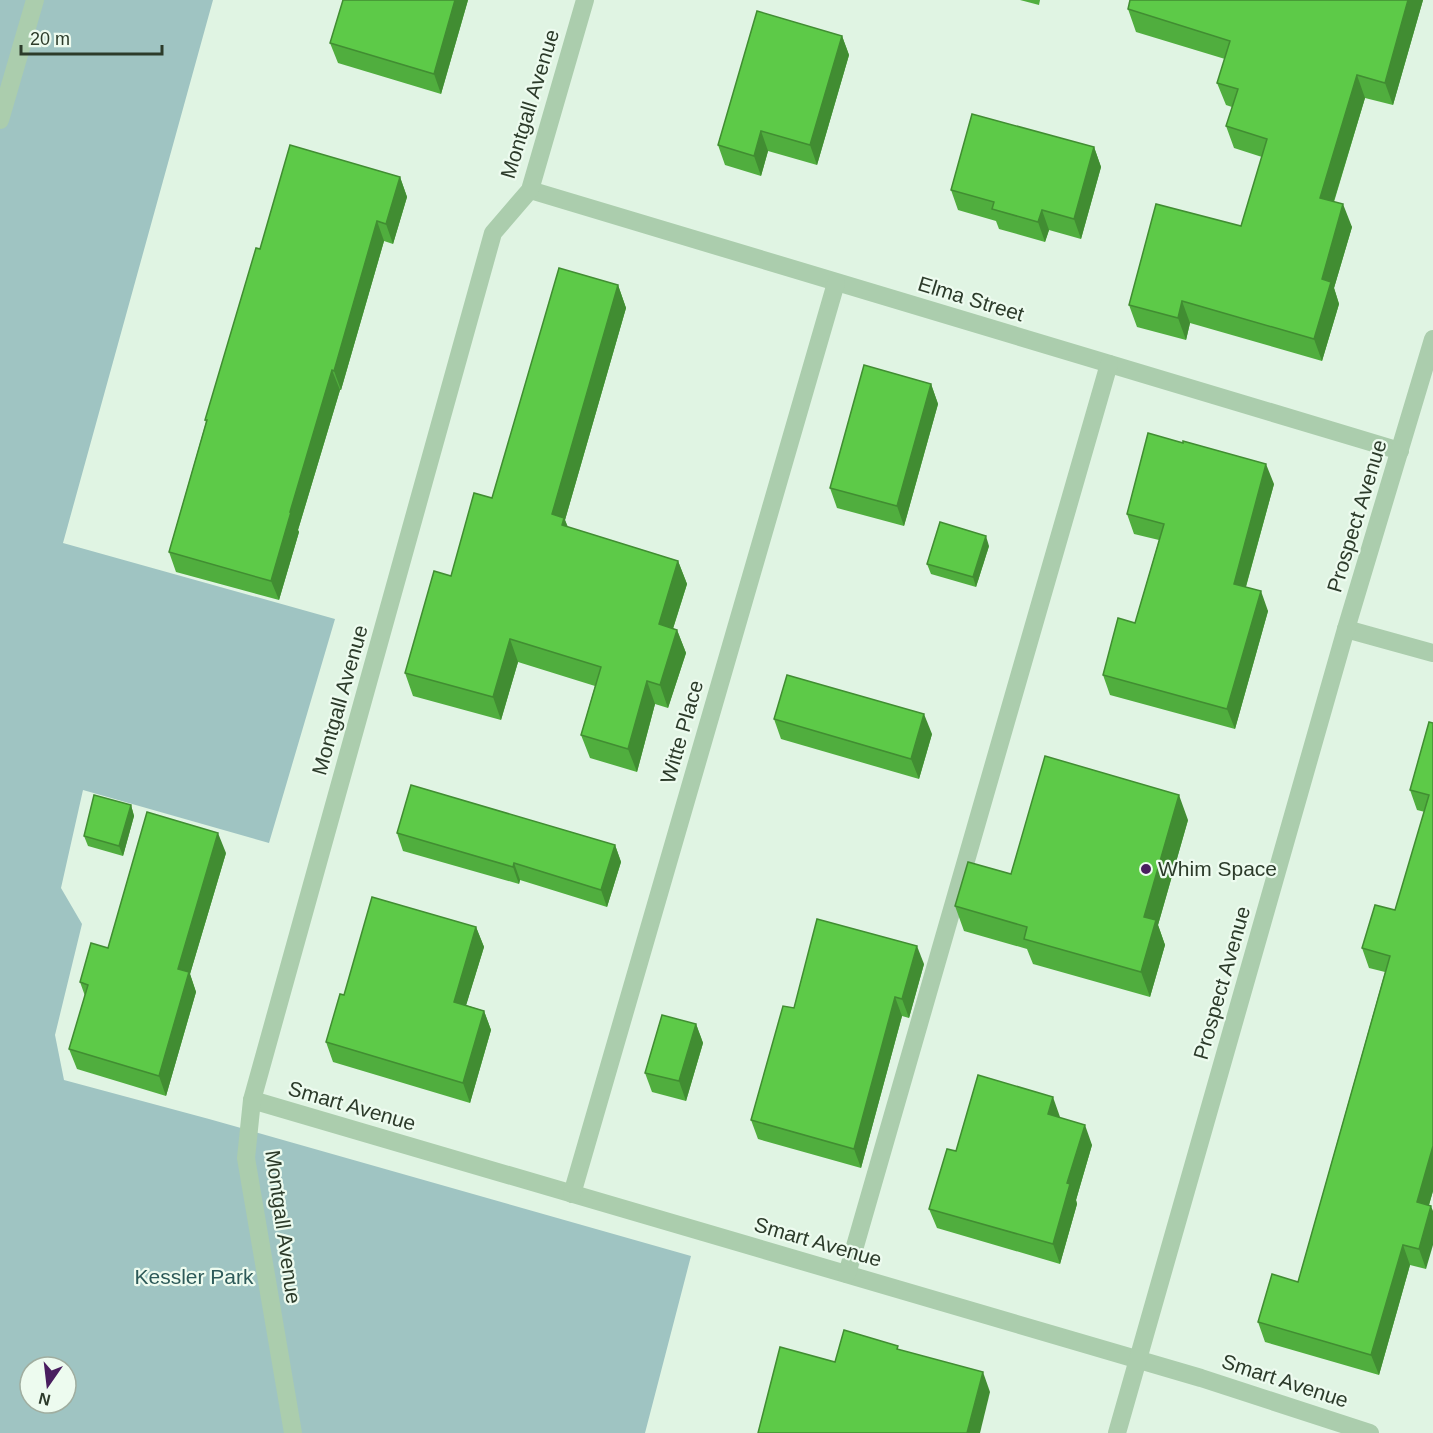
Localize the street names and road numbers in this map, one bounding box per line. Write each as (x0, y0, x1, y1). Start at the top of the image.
street label: Montgall Avenue (496, 26, 563, 181)
street label: Elma Street (915, 271, 1027, 326)
street label: Prospect Avenue (1322, 437, 1391, 595)
street label: Montgall Avenue (307, 622, 372, 777)
street label: Witte Place (656, 678, 707, 786)
street label: Prospect Avenue (1189, 904, 1254, 1062)
street label: Smart Avenue (286, 1076, 419, 1135)
street label: Montgall Avenue (261, 1149, 306, 1305)
street label: Smart Avenue (752, 1212, 885, 1271)
street label: Smart Avenue (1219, 1349, 1351, 1412)

